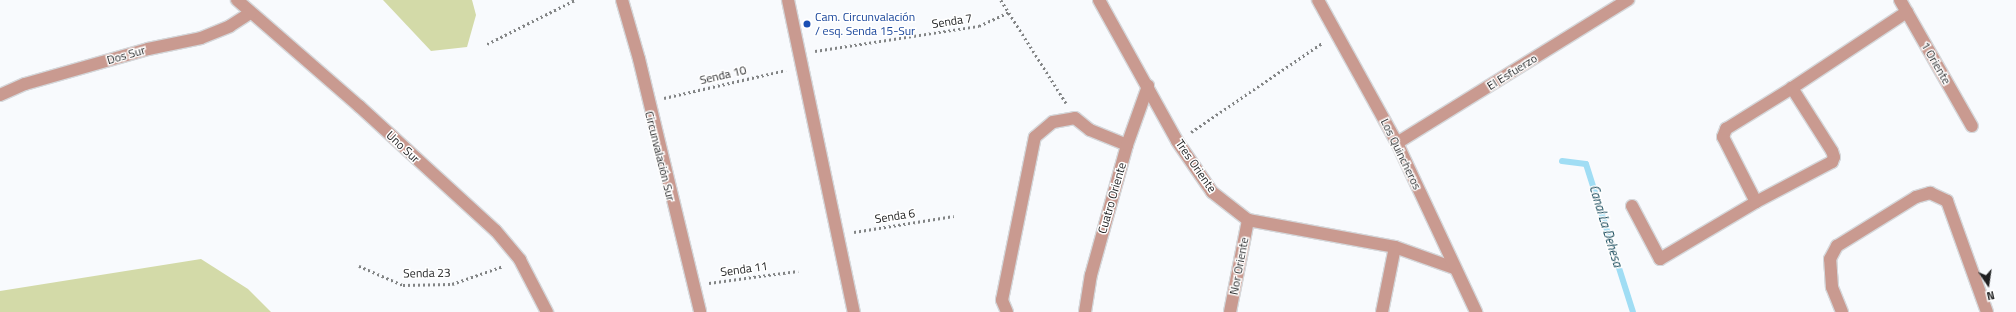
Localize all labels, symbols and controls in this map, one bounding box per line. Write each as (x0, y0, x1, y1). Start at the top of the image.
place label: Cam. Circunvalación / esq. Senda 15-Sur (815, 10, 915, 38)
street label: Senda 7 (931, 11, 973, 31)
marker: Cam. Circunvalación / esq. Senda 15-Sur (802, 19, 812, 29)
street label: 1 Oriente (1918, 39, 1954, 87)
street label: Dos Sur (105, 43, 147, 67)
street label: El Esfuerzo (1484, 51, 1540, 93)
street label: Senda 10 (698, 63, 748, 87)
street label: Circunvalación Sur (642, 110, 678, 202)
street label: Los Quincheros (1378, 116, 1424, 192)
street label: Uno Sur (383, 128, 423, 166)
street label: Tres Oriente (1173, 137, 1219, 195)
street label: Cuatro Oriente (1095, 161, 1129, 235)
water label: Canal La Dehesa (1586, 183, 1626, 269)
street label: Senda 6 (874, 206, 916, 226)
street label: Nor Oriente (1226, 236, 1252, 296)
street label: Senda 11 (720, 259, 768, 279)
north arrow (1968, 264, 2008, 304)
street label: Senda 23 (403, 265, 451, 281)
text: N (1985, 287, 1996, 304)

